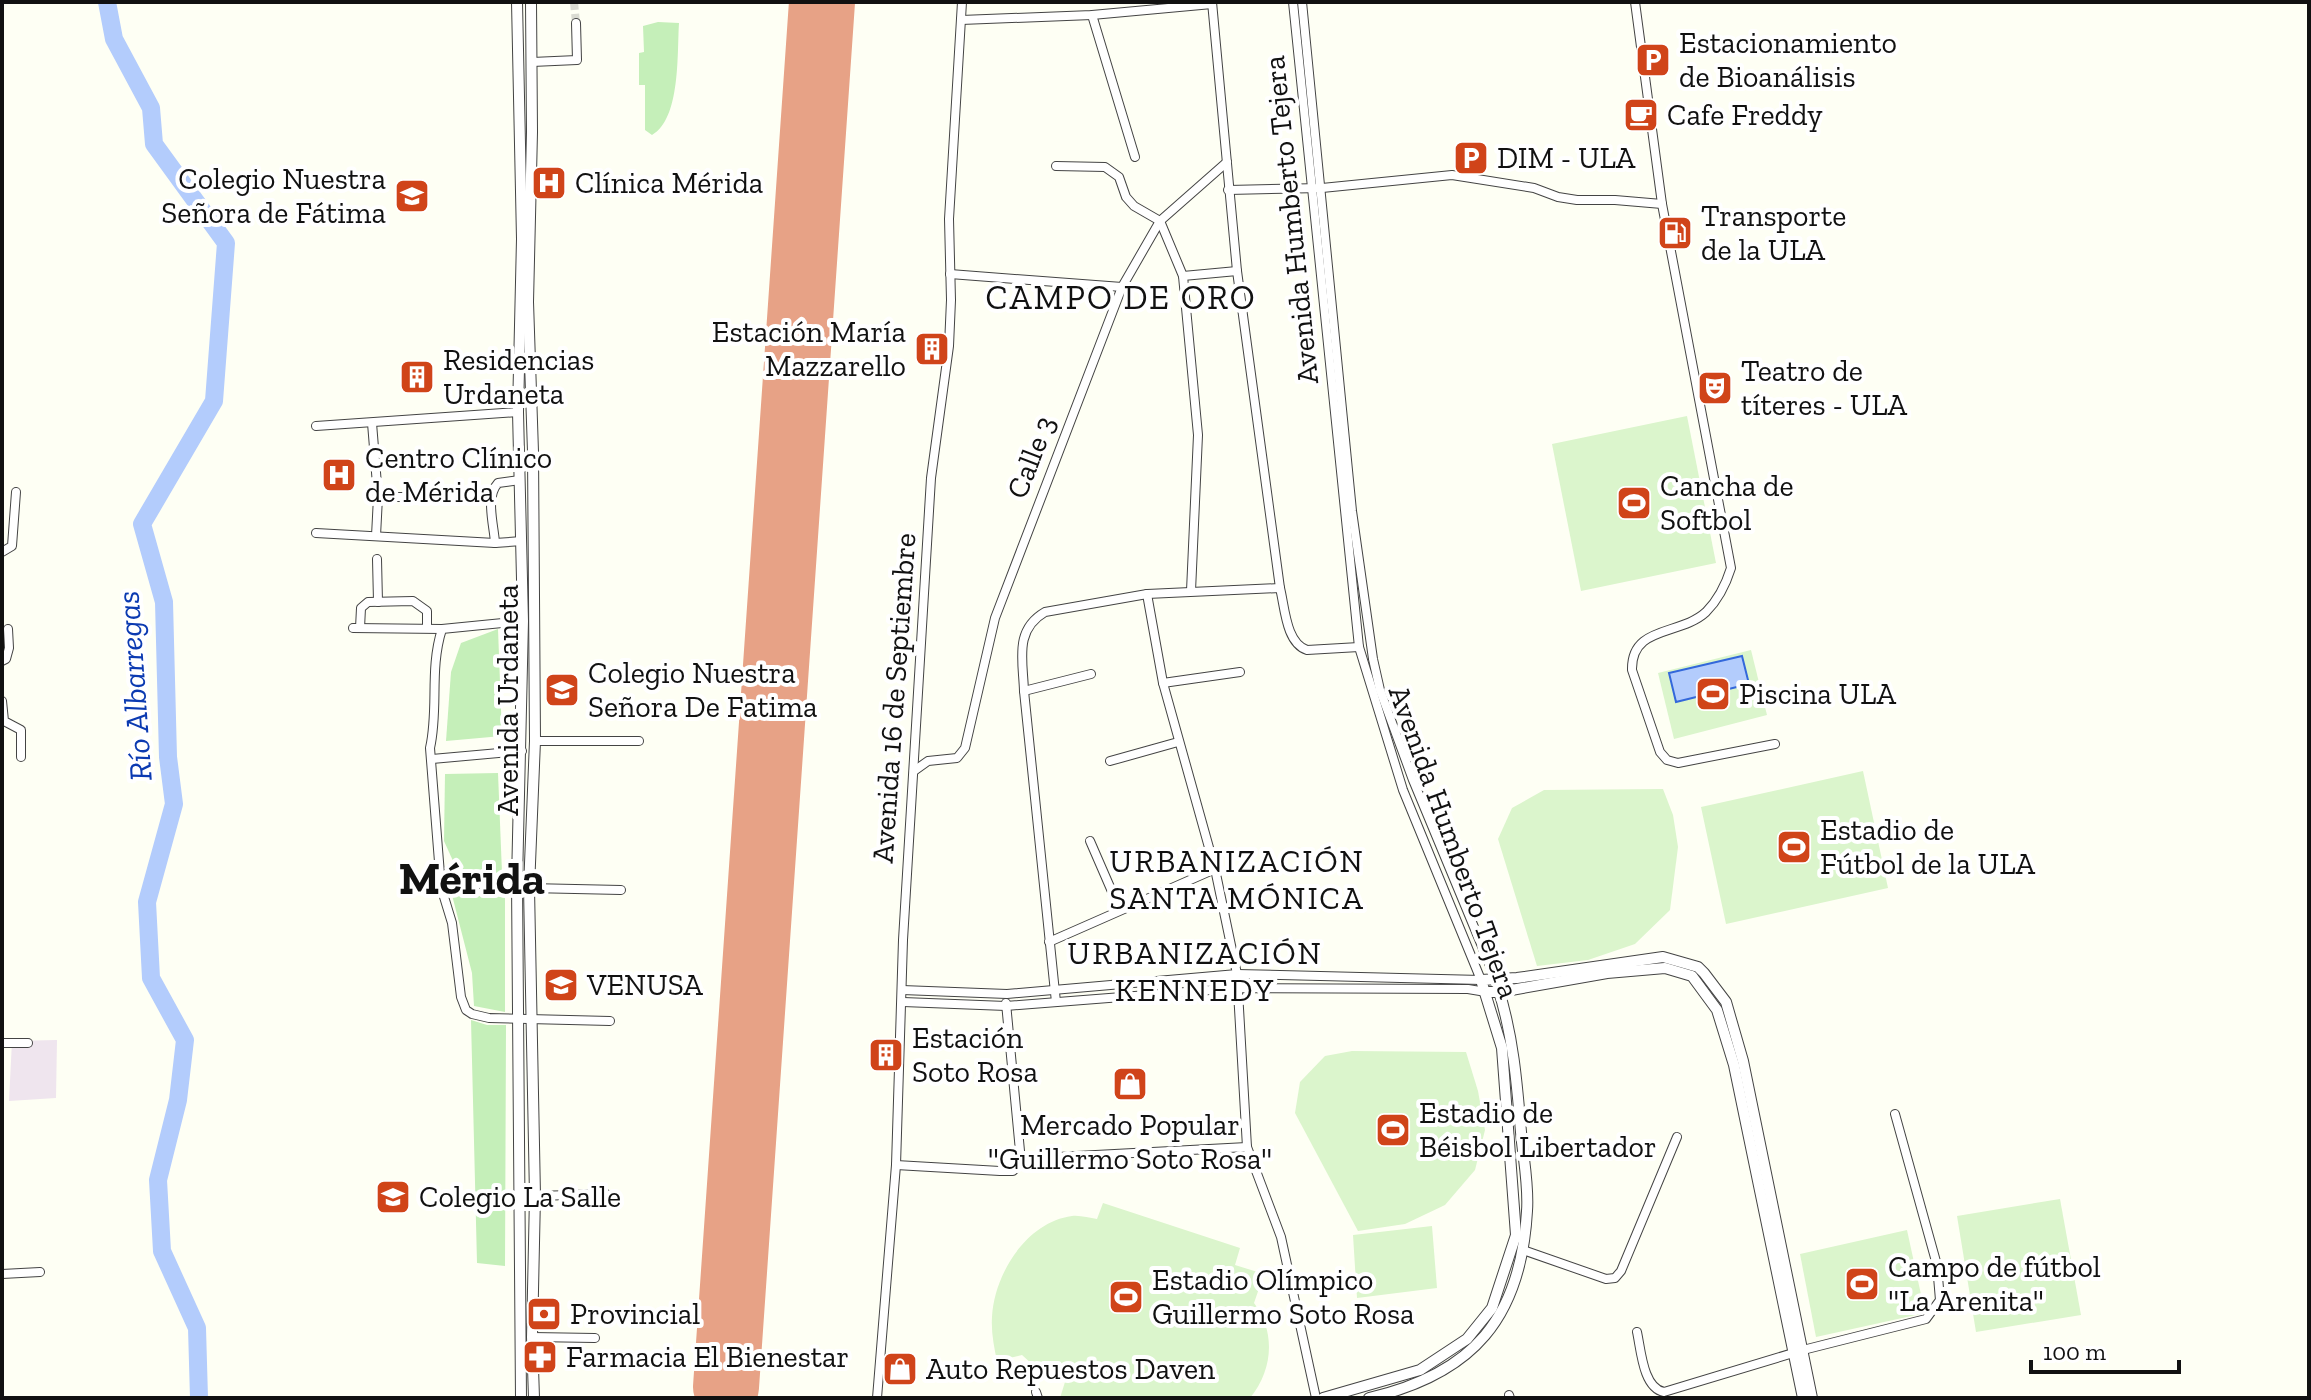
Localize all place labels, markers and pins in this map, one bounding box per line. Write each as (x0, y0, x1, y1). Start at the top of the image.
place label: Estacionamiento de Bioanálisis (1679, 25, 1897, 95)
parking icon: Estacionamiento de Bioanálisis (1634, 41, 1672, 79)
cafe icon: Cafe Freddy (1622, 96, 1660, 134)
place label: Cafe Freddy (1667, 97, 1823, 133)
parking icon: DIM - ULA (1452, 139, 1490, 177)
place label: DIM - ULA (1497, 140, 1636, 176)
place label: Colegio Nuestra Señora de Fátima (161, 161, 386, 231)
hospital icon: Clínica Mérida (530, 164, 568, 202)
place label: Clínica Mérida (575, 165, 763, 201)
school or university icon: Colegio Nuestra Señora de Fátima (393, 177, 431, 215)
place label: Transporte de la ULA (1701, 198, 1846, 268)
fuel station icon: Transporte de la ULA (1656, 214, 1694, 252)
place label: Estación María Mazzarello (712, 314, 906, 384)
building icon: Estación María Mazzarello (913, 330, 951, 368)
place label: Residencias Urdaneta (443, 342, 594, 412)
place label: Teatro de títeres - ULA (1741, 353, 1908, 423)
building icon: Residencias Urdaneta (398, 358, 436, 396)
theatre icon: Teatro de títeres - ULA (1696, 369, 1734, 407)
place label: Centro Clínico de Mérida (365, 440, 552, 510)
hospital icon: Centro Clínico de Mérida (320, 456, 358, 494)
place label: Cancha de Softbol (1660, 468, 1794, 538)
sports icon: Cancha de Softbol (1615, 484, 1653, 522)
place label: Colegio Nuestra Señora De Fatima (588, 655, 817, 725)
school or university icon: Colegio Nuestra Señora De Fatima (543, 671, 581, 709)
sports icon: Piscina ULA (1694, 675, 1732, 713)
place label: Piscina ULA (1739, 676, 1896, 712)
place label: Estadio de Fútbol de la ULA (1820, 812, 2035, 882)
sports icon: Estadio de Fútbol de la ULA (1775, 828, 1813, 866)
school or university icon: VENUSA (542, 966, 580, 1004)
place label: VENUSA (586, 967, 703, 1003)
place label: Estación Soto Rosa (912, 1020, 1038, 1090)
building icon: Estación Soto Rosa (867, 1036, 905, 1074)
shop icon: Mercado Popular "Guillermo Soto Rosa" (1111, 1065, 1149, 1103)
place label: Estadio de Béisbol Libertador (1419, 1095, 1657, 1165)
place label: Mercado Popular "Guillermo Soto Rosa" (988, 1107, 1272, 1177)
sports icon: Estadio de Béisbol Libertador (1374, 1111, 1412, 1149)
school or university icon: Colegio La Salle (374, 1178, 412, 1216)
place label: Colegio La Salle (419, 1179, 621, 1215)
place label: Campo de fútbol "La Arenita" (1888, 1249, 2101, 1319)
place label: Estadio Olímpico Guillermo Soto Rosa (1152, 1262, 1415, 1332)
sports icon: Campo de fútbol "La Arenita" (1843, 1265, 1881, 1303)
sports icon: Estadio Olímpico Guillermo Soto Rosa (1107, 1278, 1145, 1316)
bank icon: Provincial (525, 1295, 563, 1333)
place label: Provincial (570, 1296, 700, 1332)
pharmacy icon: Farmacia El Bienestar (521, 1338, 559, 1376)
place label: Farmacia El Bienestar (566, 1339, 849, 1375)
shop icon: Auto Repuestos Daven (881, 1350, 919, 1388)
place label: Auto Repuestos Daven (926, 1351, 1215, 1387)

